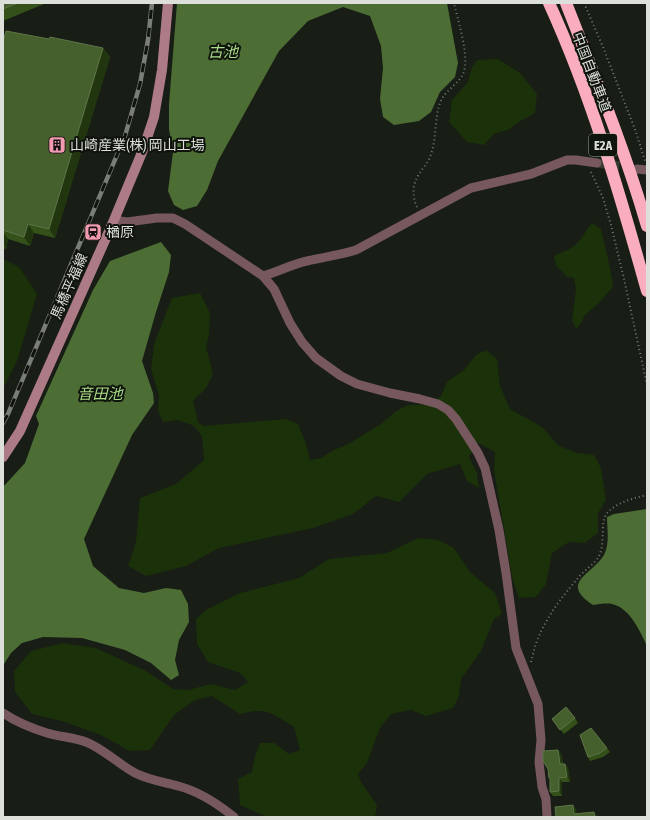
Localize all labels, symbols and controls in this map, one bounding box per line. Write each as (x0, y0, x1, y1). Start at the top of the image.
street label: 中国自動車道 (569, 30, 615, 114)
water label: 古池 (208, 43, 240, 60)
road number: E2A (589, 134, 617, 156)
building icon: 山崎産業(株) 岡山工場 (47, 135, 67, 155)
place label: 山崎産業(株) 岡山工場 (70, 137, 205, 153)
station icon: 楢原 (83, 222, 103, 242)
place label: 楢原 (106, 224, 134, 240)
street label: 馬橋平福線 (47, 251, 91, 321)
water label: 音田池 (77, 385, 124, 402)

